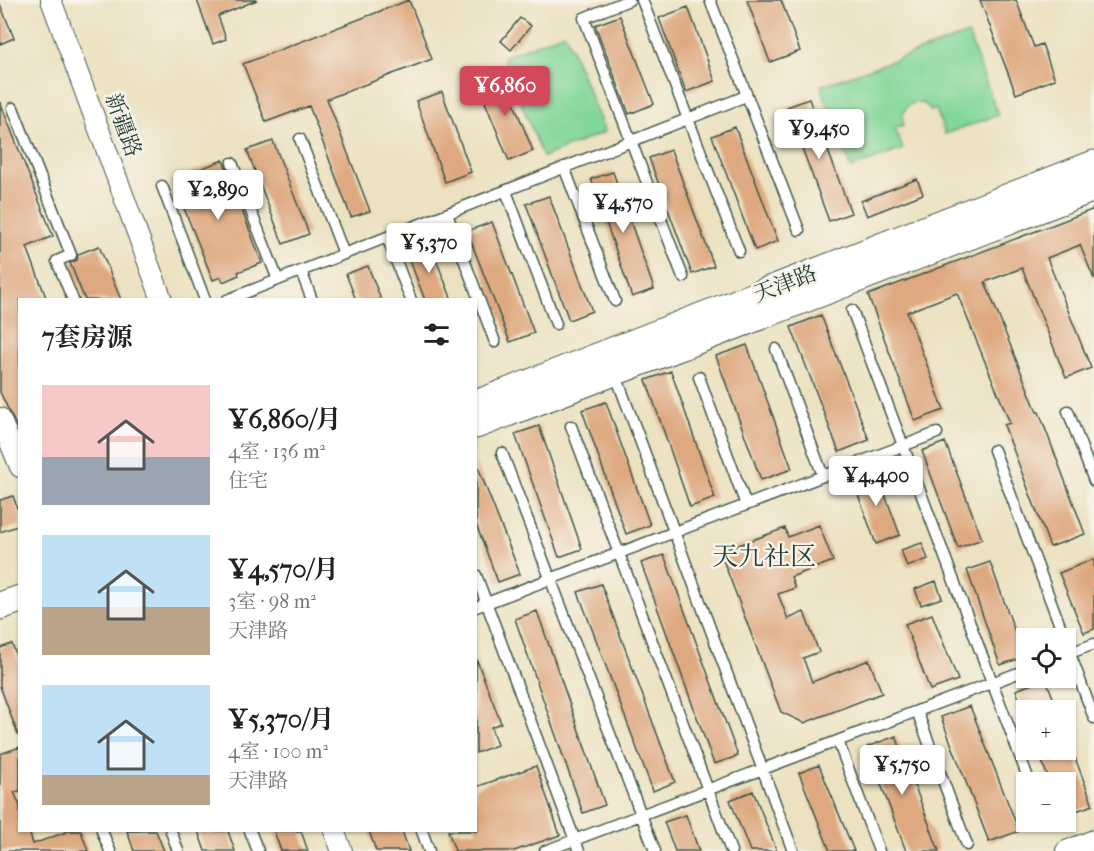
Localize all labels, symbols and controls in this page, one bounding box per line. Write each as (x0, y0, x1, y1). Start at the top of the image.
pin: ¥6,860 (456, 66, 554, 117)
text: ¥6,860 (474, 74, 536, 97)
street label: 新疆路 (99, 90, 147, 160)
pin: ¥9,450 (770, 109, 868, 160)
text: ¥9,450 (788, 117, 850, 140)
pin: ¥2,890 (169, 170, 267, 221)
text: ¥2,890 (187, 178, 249, 201)
pin: ¥4,570 (574, 183, 672, 234)
text: ¥4,570 (593, 191, 653, 214)
pin: ¥5,370 (380, 223, 478, 274)
text: ¥5,370 (400, 231, 458, 254)
street label: 天津路 (750, 260, 820, 308)
icon: filters (420, 318, 453, 351)
text: 7套房源 (42, 322, 133, 353)
text: ¥6,860/月 (228, 404, 342, 435)
icon: home (90, 409, 162, 481)
text: 4室 · 136 m² (228, 440, 325, 463)
pin: ¥4,400 (827, 456, 925, 507)
text: ¥4,400 (843, 464, 909, 487)
text: 住宅 (228, 469, 268, 492)
district label: 天九社区 (712, 541, 816, 572)
text: ¥4,570/月 (228, 554, 339, 585)
icon: home (90, 559, 162, 631)
text: 3室 · 98 m² (228, 590, 316, 613)
text: 天津路 (228, 619, 288, 642)
map controls (1016, 628, 1076, 832)
button: locate (1016, 628, 1076, 688)
button: + (1016, 700, 1076, 760)
text: ¥5,370/月 (228, 704, 335, 735)
icon: home (90, 709, 162, 781)
text: 4室 · 100 m² (228, 740, 328, 763)
pin: ¥5,750 (853, 745, 951, 796)
text: ¥5,750 (874, 753, 930, 776)
text: 天津路 (228, 769, 288, 792)
button: − (1016, 772, 1076, 832)

